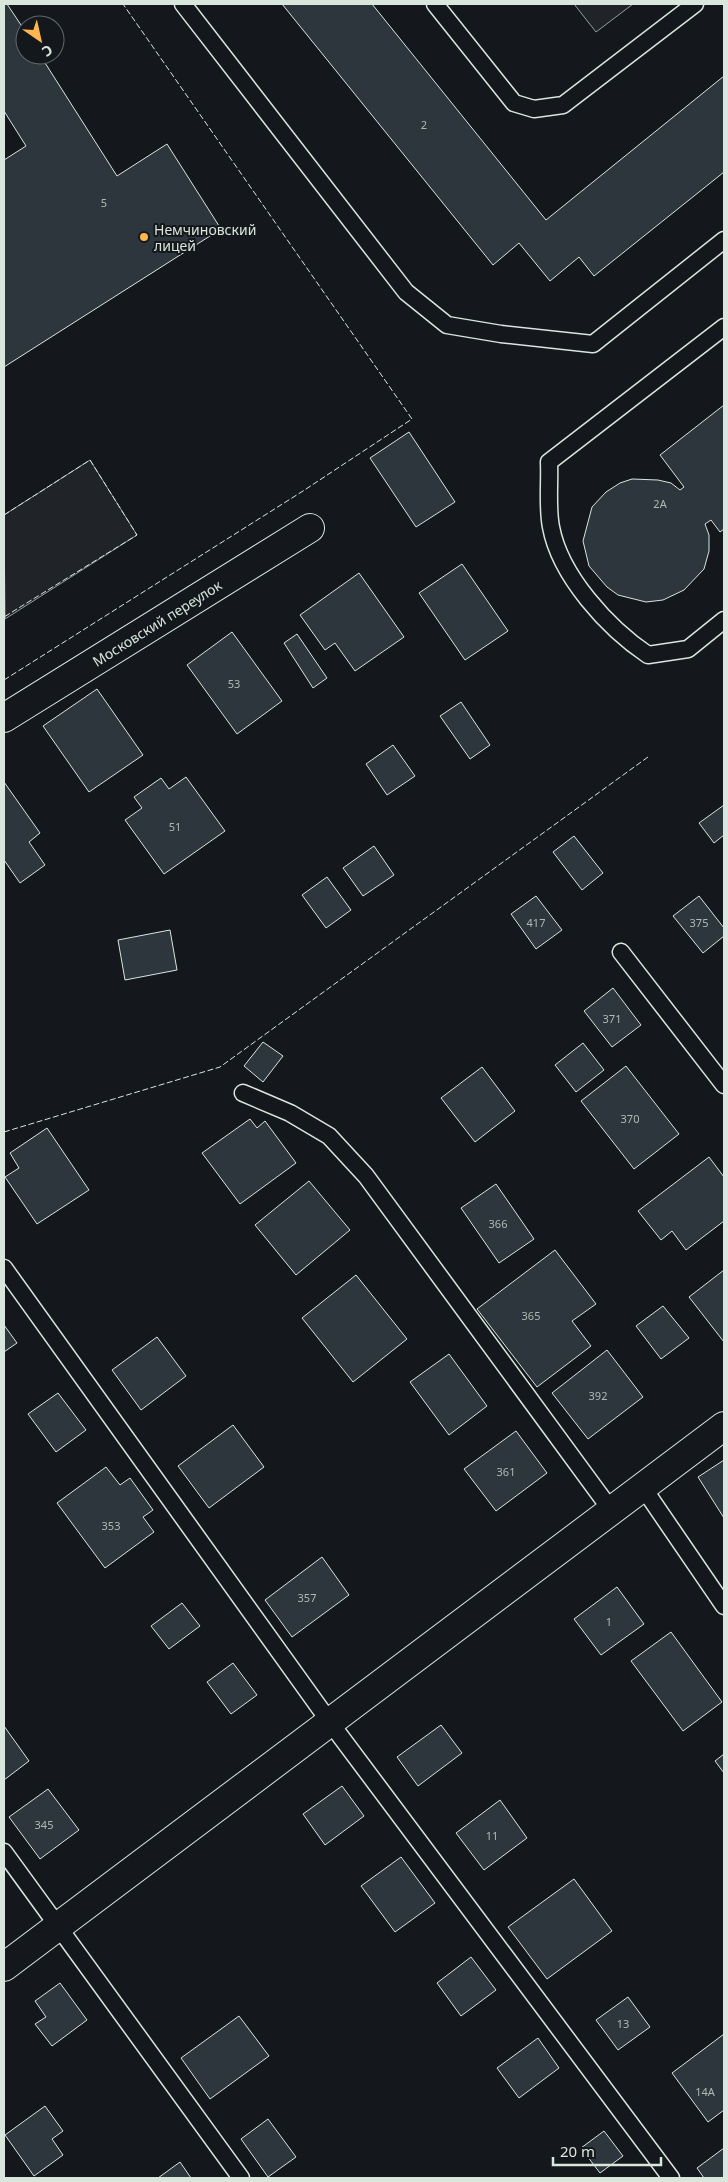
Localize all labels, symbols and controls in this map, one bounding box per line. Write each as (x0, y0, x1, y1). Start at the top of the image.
north arrow (15, 15, 65, 65)
text: С (38, 41, 57, 62)
house number: 2 (421, 117, 427, 132)
house number: 5 (101, 195, 107, 210)
place label: Немчиновский лицей (154, 220, 256, 255)
marker: Немчиновский лицей (138, 231, 150, 243)
house number: 2А (653, 496, 668, 511)
street label: Московский переулок (89, 575, 226, 671)
house number: 53 (228, 676, 240, 691)
house number: 51 (169, 819, 181, 834)
house number: 417 (527, 915, 545, 930)
house number: 375 (690, 915, 708, 930)
house number: 371 (603, 1011, 621, 1026)
house number: 370 (621, 1111, 639, 1126)
house number: 366 (489, 1216, 507, 1231)
house number: 365 (522, 1308, 540, 1323)
house number: 392 (589, 1388, 607, 1403)
house number: 361 (497, 1464, 515, 1479)
house number: 353 (102, 1518, 120, 1533)
house number: 357 (298, 1590, 316, 1605)
house number: 1 (606, 1614, 612, 1629)
house number: 345 (35, 1817, 53, 1832)
house number: 11 (486, 1828, 498, 1843)
house number: 13 (617, 2016, 629, 2031)
house number: 14А (695, 2084, 716, 2099)
scale bar (553, 2134, 660, 2166)
text: 20 m (560, 2141, 595, 2161)

